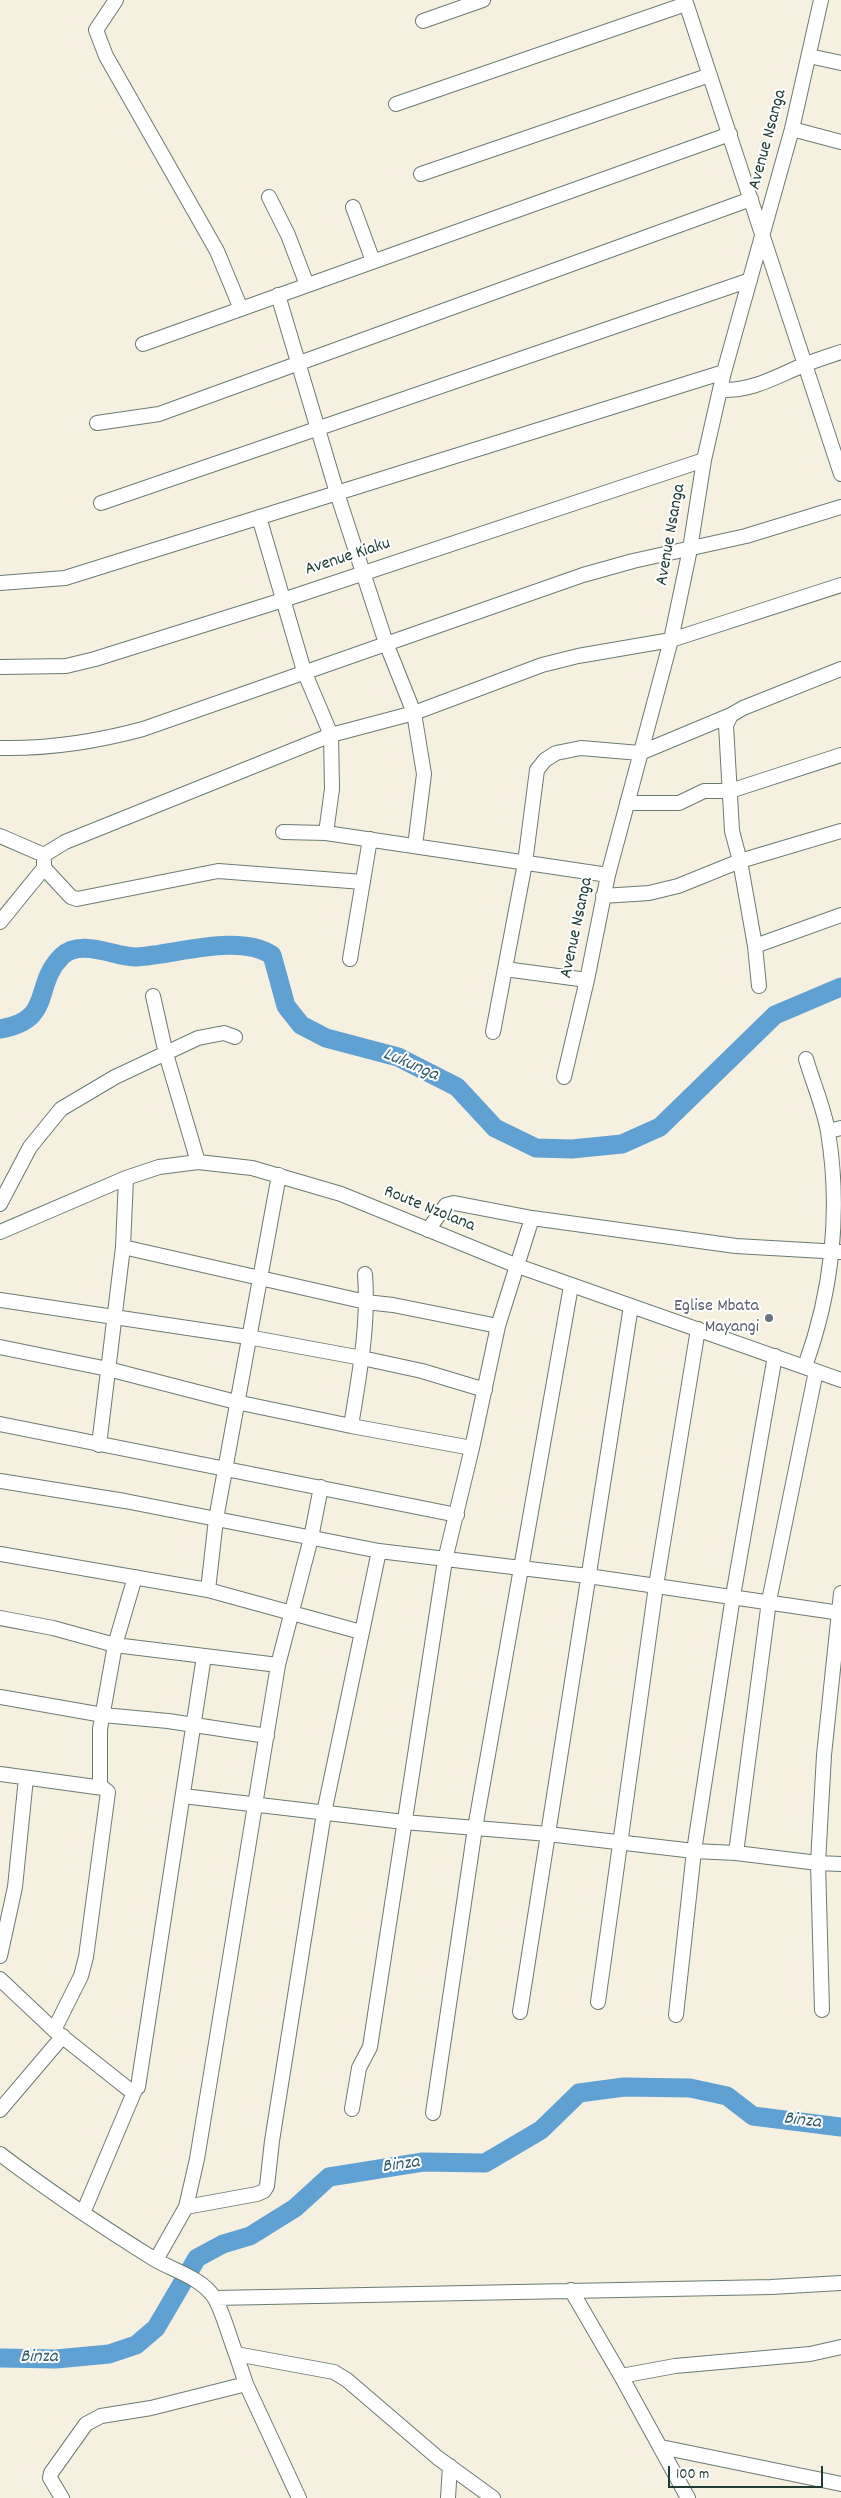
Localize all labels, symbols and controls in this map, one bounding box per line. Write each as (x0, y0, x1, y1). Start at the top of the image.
street label: Avenue Nsanga (745, 87, 793, 193)
street label: Avenue Nsanga (652, 482, 692, 588)
street label: Avenue Kiaku (303, 534, 393, 582)
street label: Avenue Nsanga (557, 875, 599, 981)
water label: Lukunga (379, 1044, 441, 1088)
street label: Route Nzolana (380, 1182, 478, 1238)
place label: Eglise Mbata Mayangi (674, 1297, 759, 1340)
marker: Eglise Mbata Mayangi (763, 1312, 775, 1324)
water label: Binza (782, 2108, 822, 2136)
water label: Binza (381, 2152, 421, 2180)
water label: Binza (20, 2347, 58, 2369)
scale bar (671, 2456, 826, 2488)
text: 100 m (676, 2464, 709, 2486)

